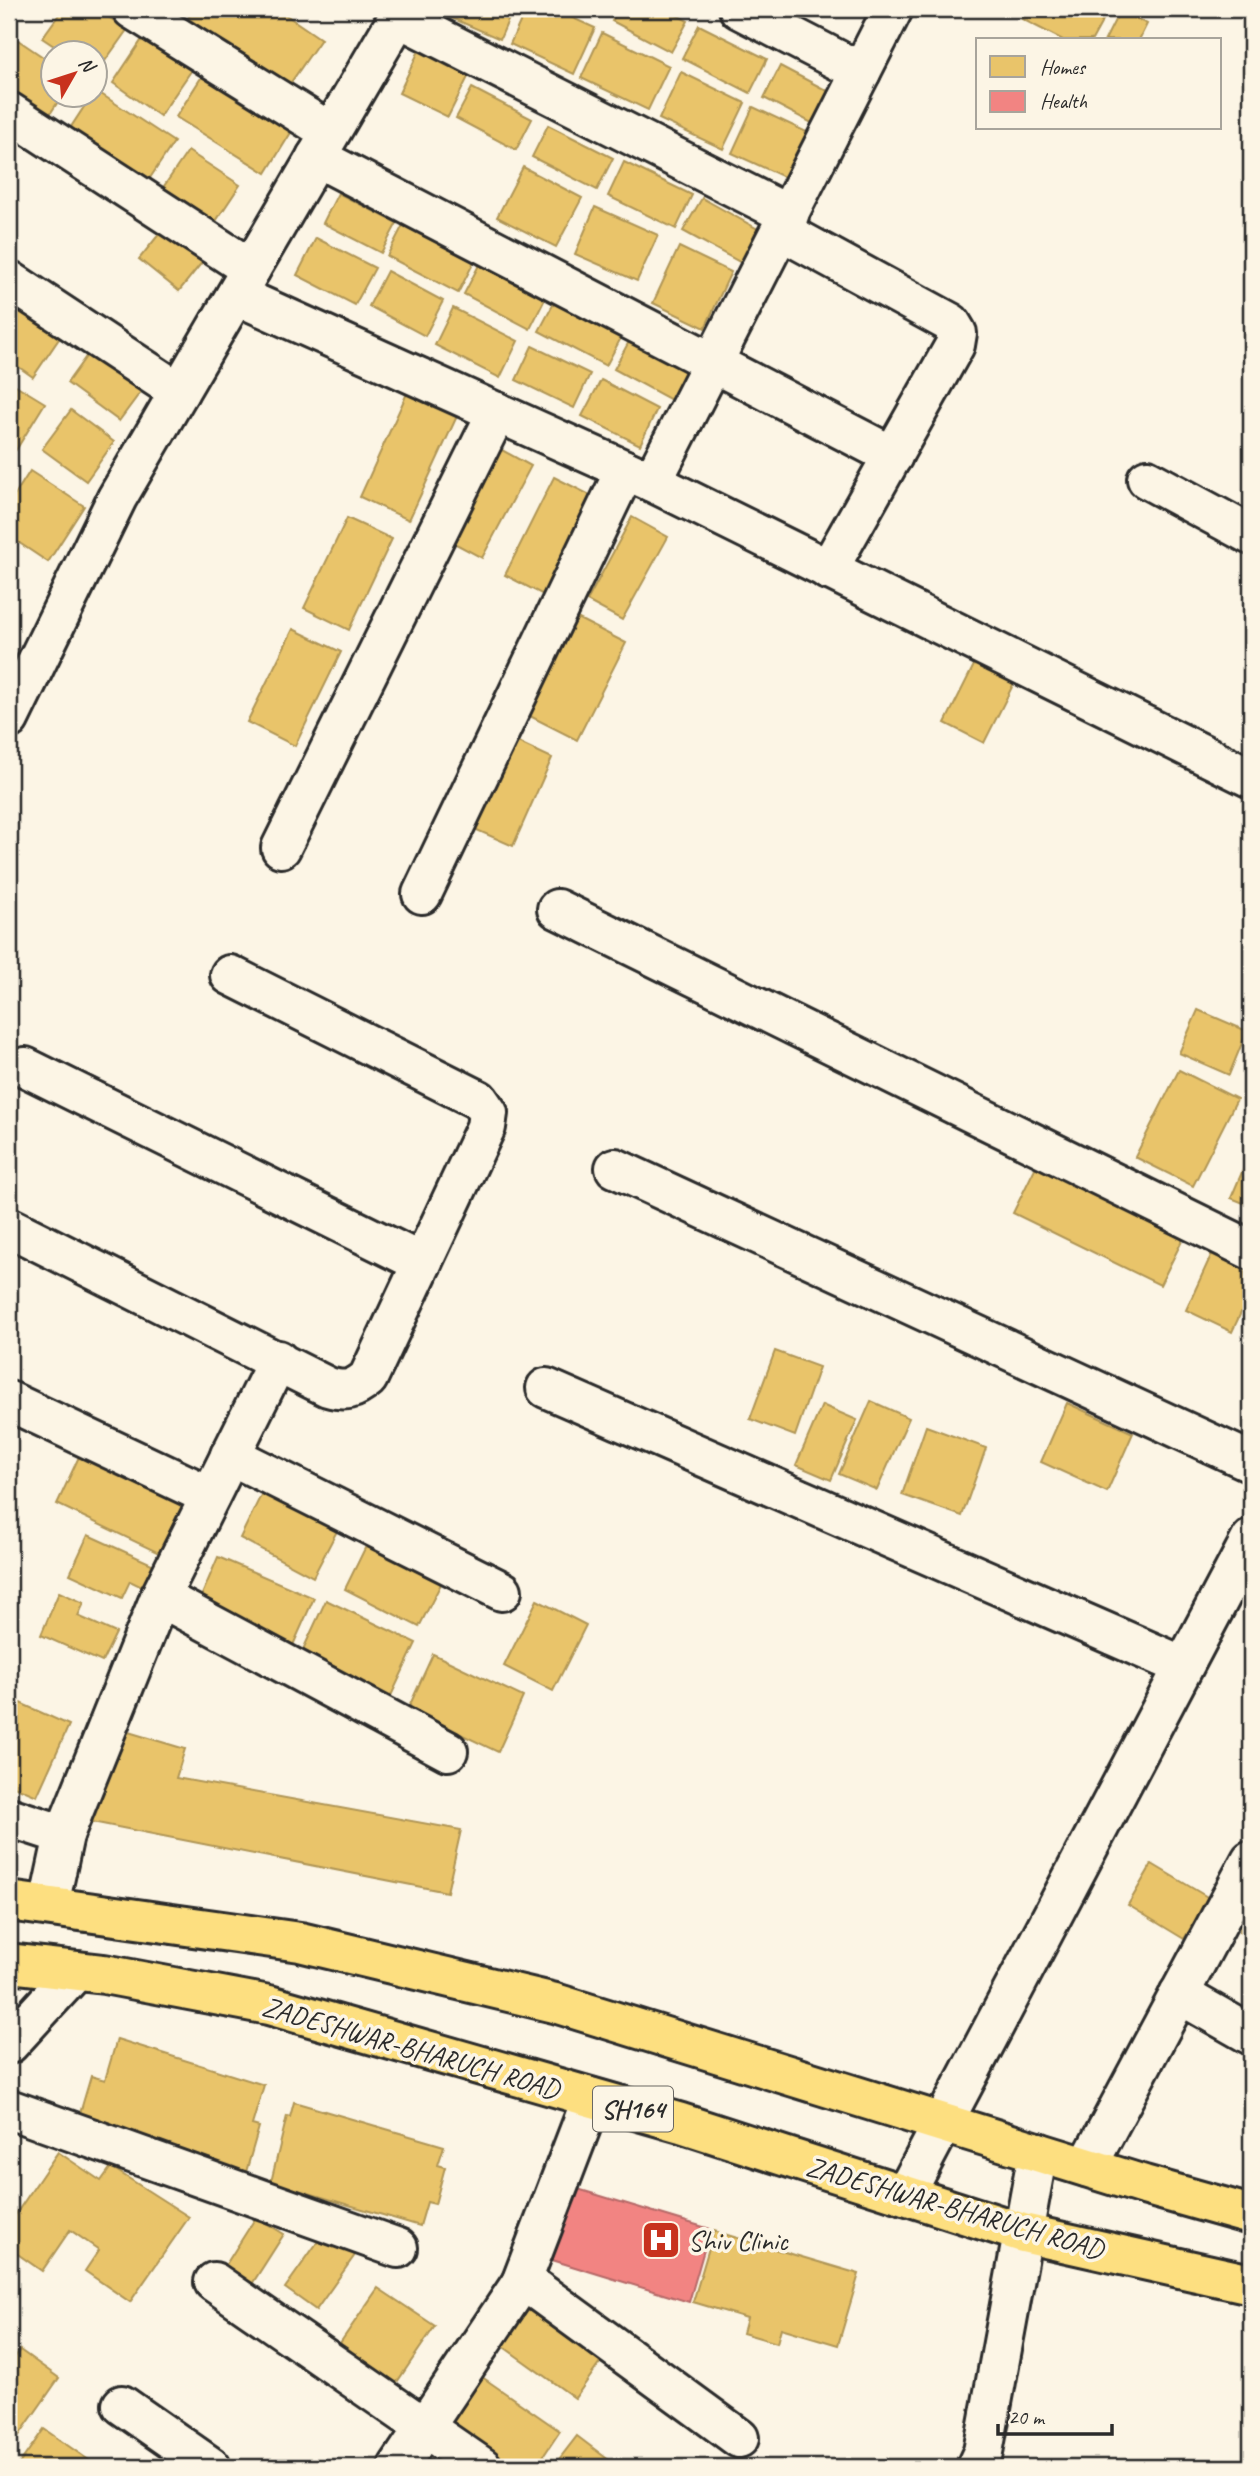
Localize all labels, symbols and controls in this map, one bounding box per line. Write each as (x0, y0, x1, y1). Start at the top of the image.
north arrow (38, 38, 108, 108)
legend (976, 38, 1222, 130)
text: N (73, 52, 101, 79)
text: Homes (1040, 54, 1087, 80)
text: Health (1040, 88, 1088, 114)
street label: ZADESHWAR-BHARUCH ROAD (258, 1988, 566, 2107)
road number: SH164 (593, 2086, 673, 2132)
street label: ZADESHWAR-BHARUCH ROAD (802, 2148, 1110, 2267)
hospital icon: Shiv Clinic (640, 2219, 682, 2261)
place label: Shiv Clinic (688, 2223, 789, 2258)
scale bar (998, 2392, 1111, 2436)
text: 20 m (1008, 2404, 1046, 2430)

